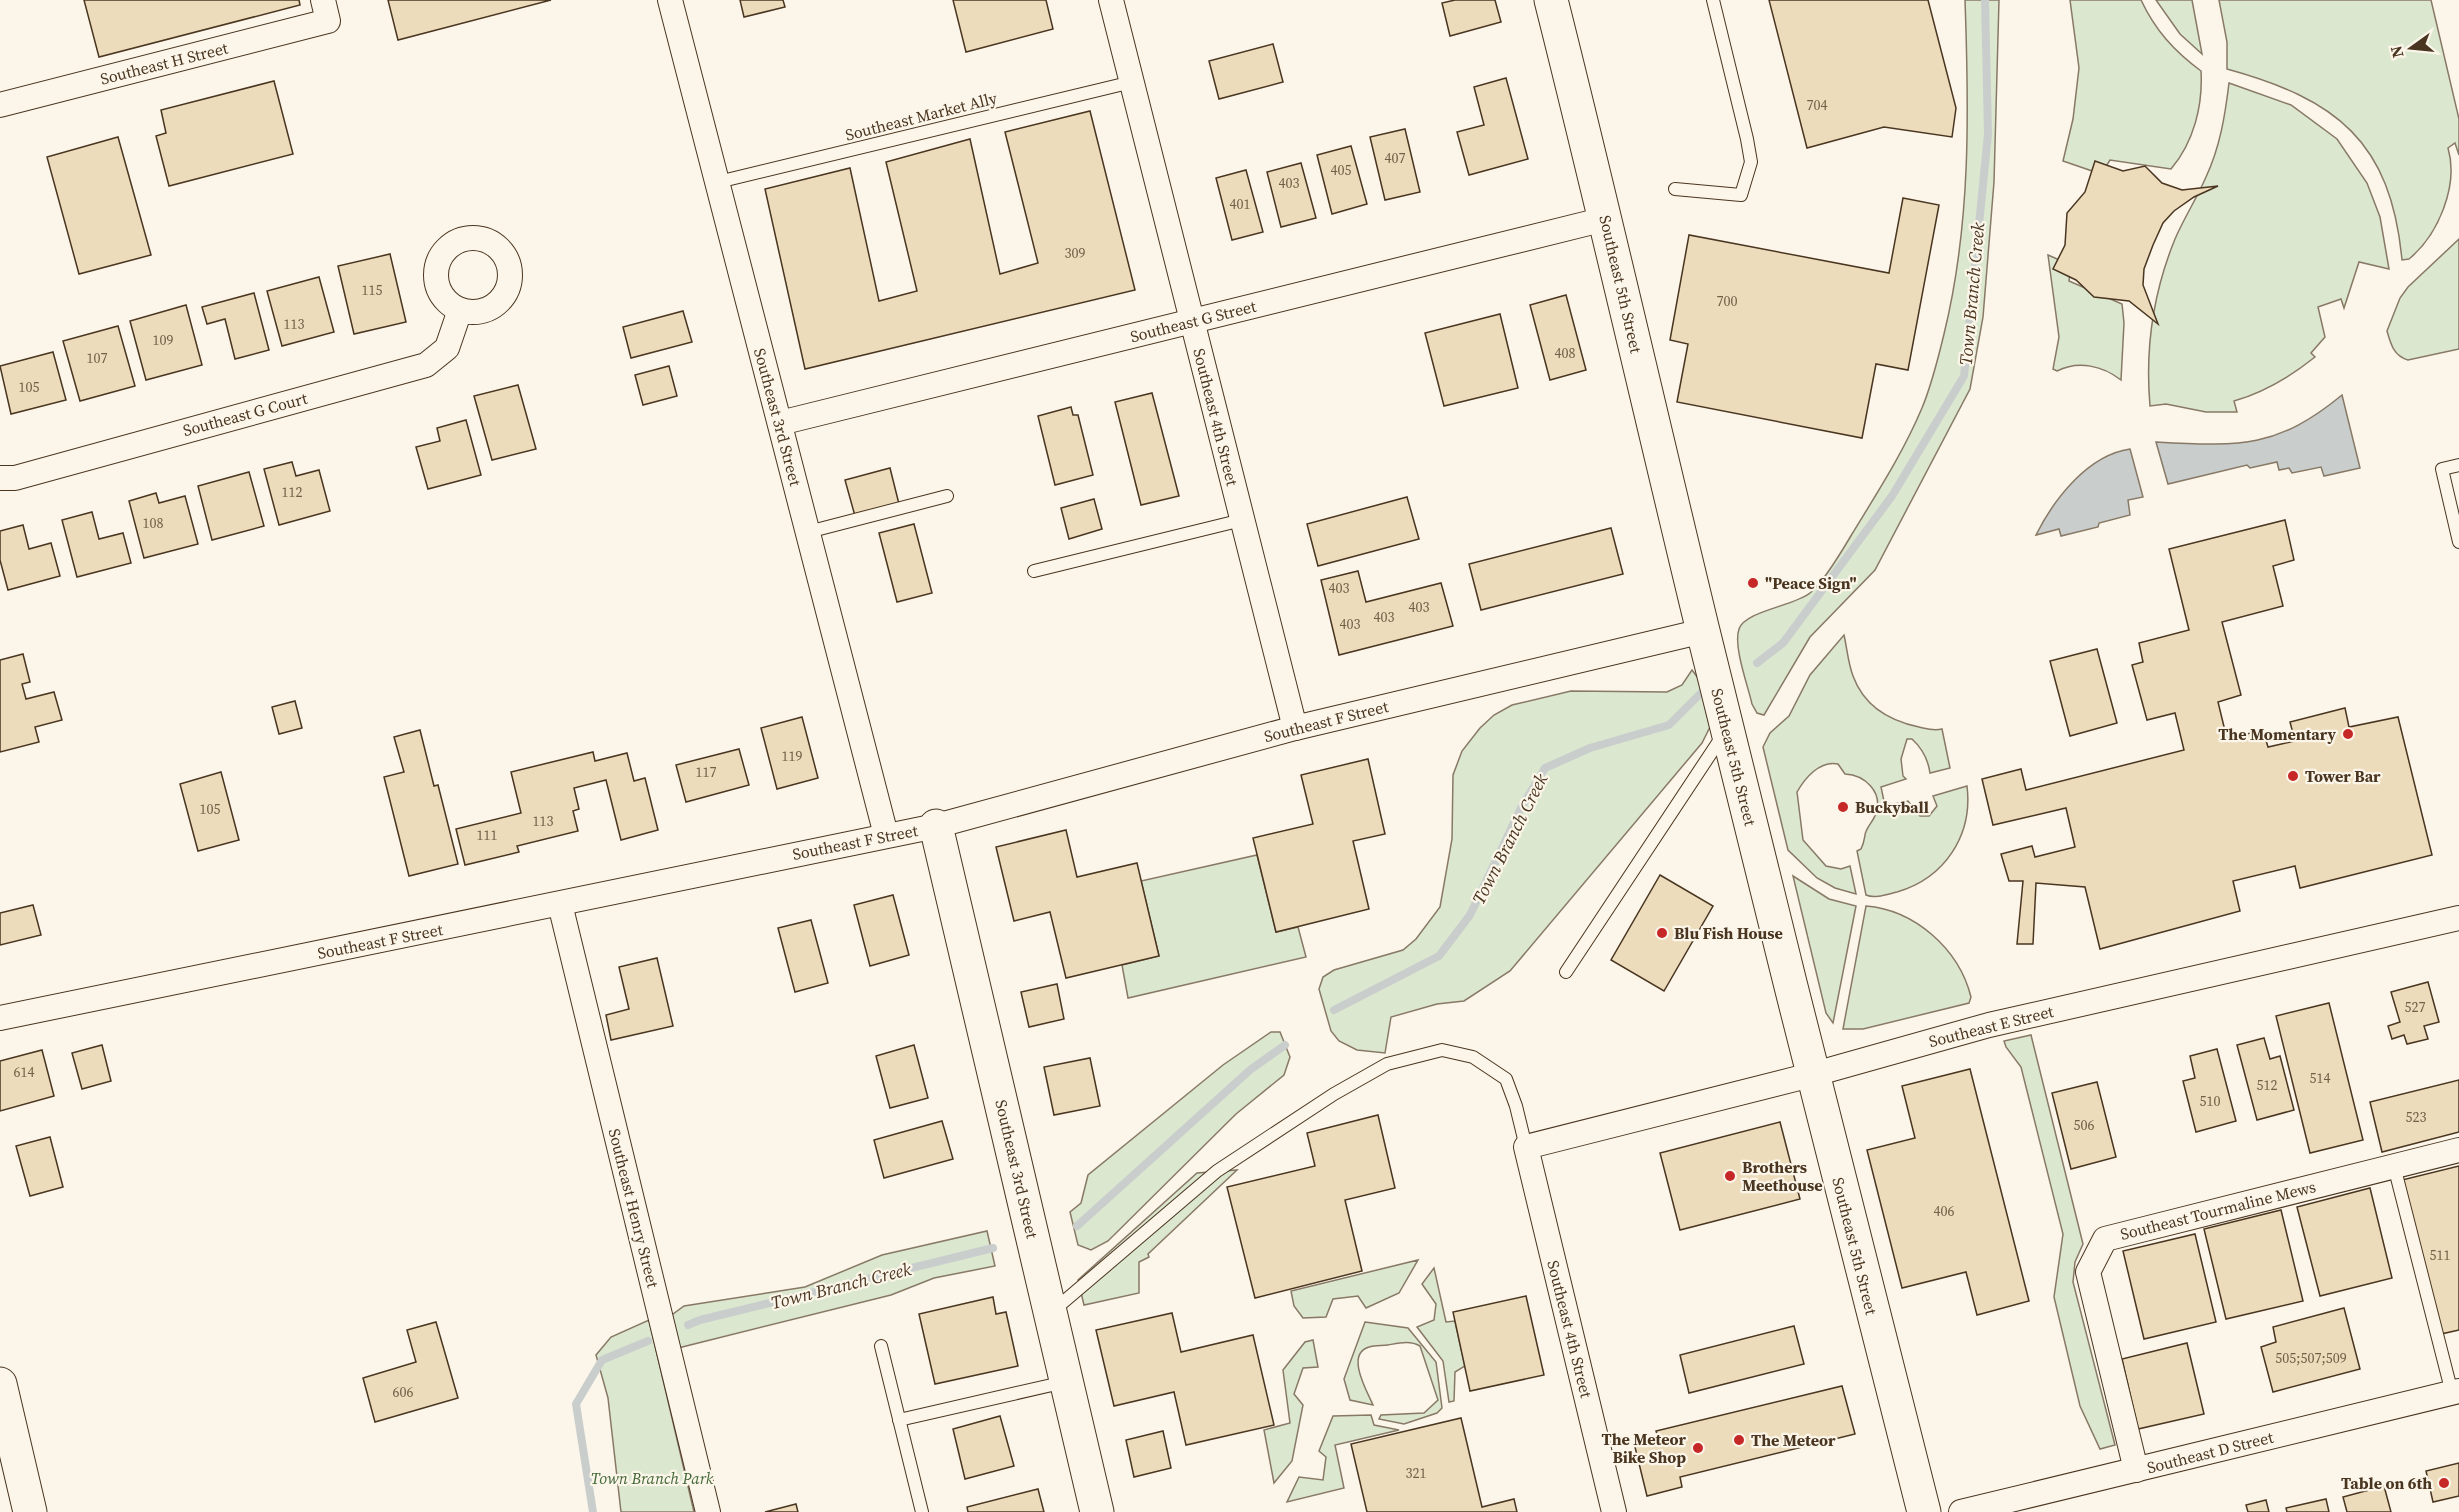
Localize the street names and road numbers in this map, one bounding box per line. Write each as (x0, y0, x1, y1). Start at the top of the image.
street label: Southeast H Street (98, 36, 231, 89)
street label: Southeast Market Ally (843, 86, 1000, 145)
street label: Southeast 5th Street (1594, 213, 1648, 356)
street label: Southeast G Street (1128, 295, 1259, 347)
street label: Southeast 3rd Street (749, 346, 807, 489)
street label: Southeast 4th Street (1188, 346, 1244, 489)
street label: Southeast G Court (180, 387, 310, 441)
street label: Southeast 5th Street (1706, 686, 1762, 829)
street label: Southeast F Street (1262, 695, 1391, 747)
street label: Southeast F Street (790, 819, 920, 865)
street label: Southeast F Street (315, 918, 445, 964)
street label: Southeast E Street (1926, 1000, 2056, 1052)
street label: Southeast 3rd Street (990, 1097, 1044, 1241)
street label: Southeast Henry Street (604, 1126, 665, 1291)
street label: Southeast 5th Street (1827, 1175, 1883, 1318)
street label: Southeast Tourmaline Mews (2118, 1175, 2318, 1245)
street label: Southeast 4th Street (1542, 1258, 1598, 1401)
street label: Southeast D Street (2145, 1425, 2276, 1478)

